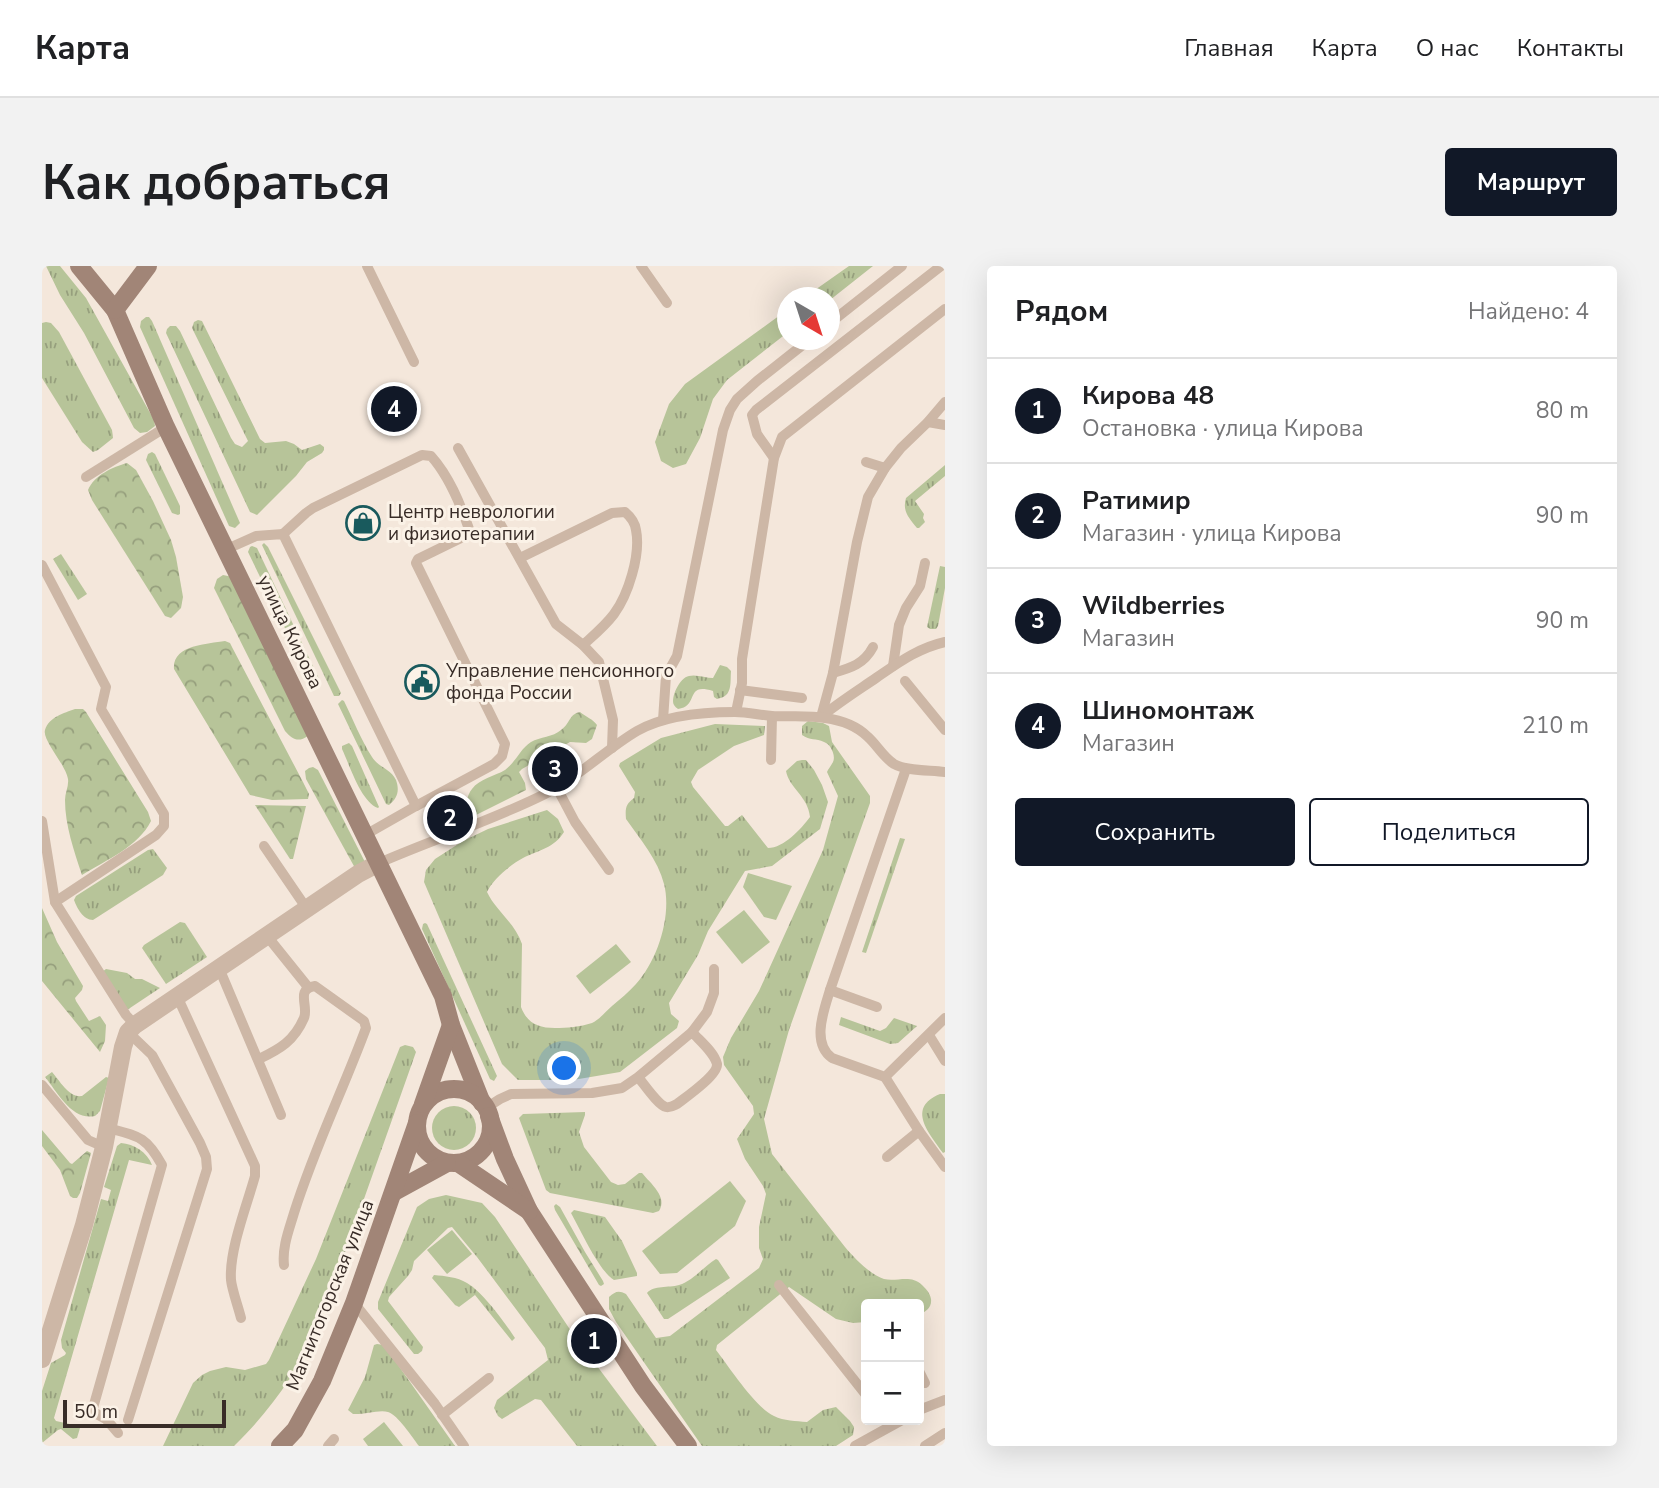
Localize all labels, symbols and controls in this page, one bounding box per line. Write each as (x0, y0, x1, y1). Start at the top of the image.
text: Карта (35, 26, 130, 71)
text: Главная (1184, 32, 1274, 64)
text: Карта (1312, 32, 1378, 64)
text: О нас (1416, 32, 1479, 64)
text: Контакты (1517, 32, 1624, 64)
button: Маршрут (1445, 148, 1617, 216)
text: Как добраться (42, 149, 390, 216)
north arrow (777, 287, 840, 350)
text: Рядом (1015, 291, 1108, 332)
text: Найдено: 4 (1468, 296, 1589, 327)
text: Кирова 48 (1082, 378, 1214, 413)
pin: 4 (371, 383, 417, 435)
text: 1 (1031, 395, 1045, 426)
text: 80 m (1536, 395, 1589, 426)
text: Остановка · улица Кирова (1082, 413, 1364, 444)
text: Ратимир (1082, 483, 1191, 518)
place label: Центр неврологии и физиотерапии (388, 499, 555, 547)
text: 2 (1031, 500, 1045, 531)
text: 90 m (1536, 500, 1589, 531)
shop icon: Центр неврологии и физиотерапии (344, 504, 382, 542)
text: Магазин · улица Кирова (1082, 518, 1342, 549)
street label: улица Кирова (251, 571, 329, 693)
text: Wildberries (1082, 588, 1225, 623)
text: 3 (1031, 605, 1045, 636)
text: 90 m (1536, 605, 1589, 636)
text: Магазин (1082, 623, 1175, 654)
place label: Управление пенсионного фонда России (445, 658, 674, 706)
public building icon: Управление пенсионного фонда России (403, 663, 441, 701)
text: Шиномонтаж (1082, 693, 1254, 728)
text: 4 (1031, 710, 1045, 741)
text: 210 m (1522, 710, 1589, 741)
text: Магазин (1082, 728, 1175, 759)
pin: 3 (532, 743, 578, 795)
pin: 2 (427, 792, 473, 844)
button: Сохранить (1015, 798, 1295, 866)
button: Поделиться (1309, 798, 1589, 866)
your location (547, 1051, 581, 1085)
street label: Магнитогорская улица (280, 1196, 380, 1394)
map controls (861, 1299, 924, 1425)
button: + (861, 1299, 924, 1362)
pin: 1 (571, 1315, 617, 1367)
button: − (861, 1362, 924, 1425)
scale bar (63, 1397, 226, 1429)
text: 50 m (74, 1399, 118, 1425)

